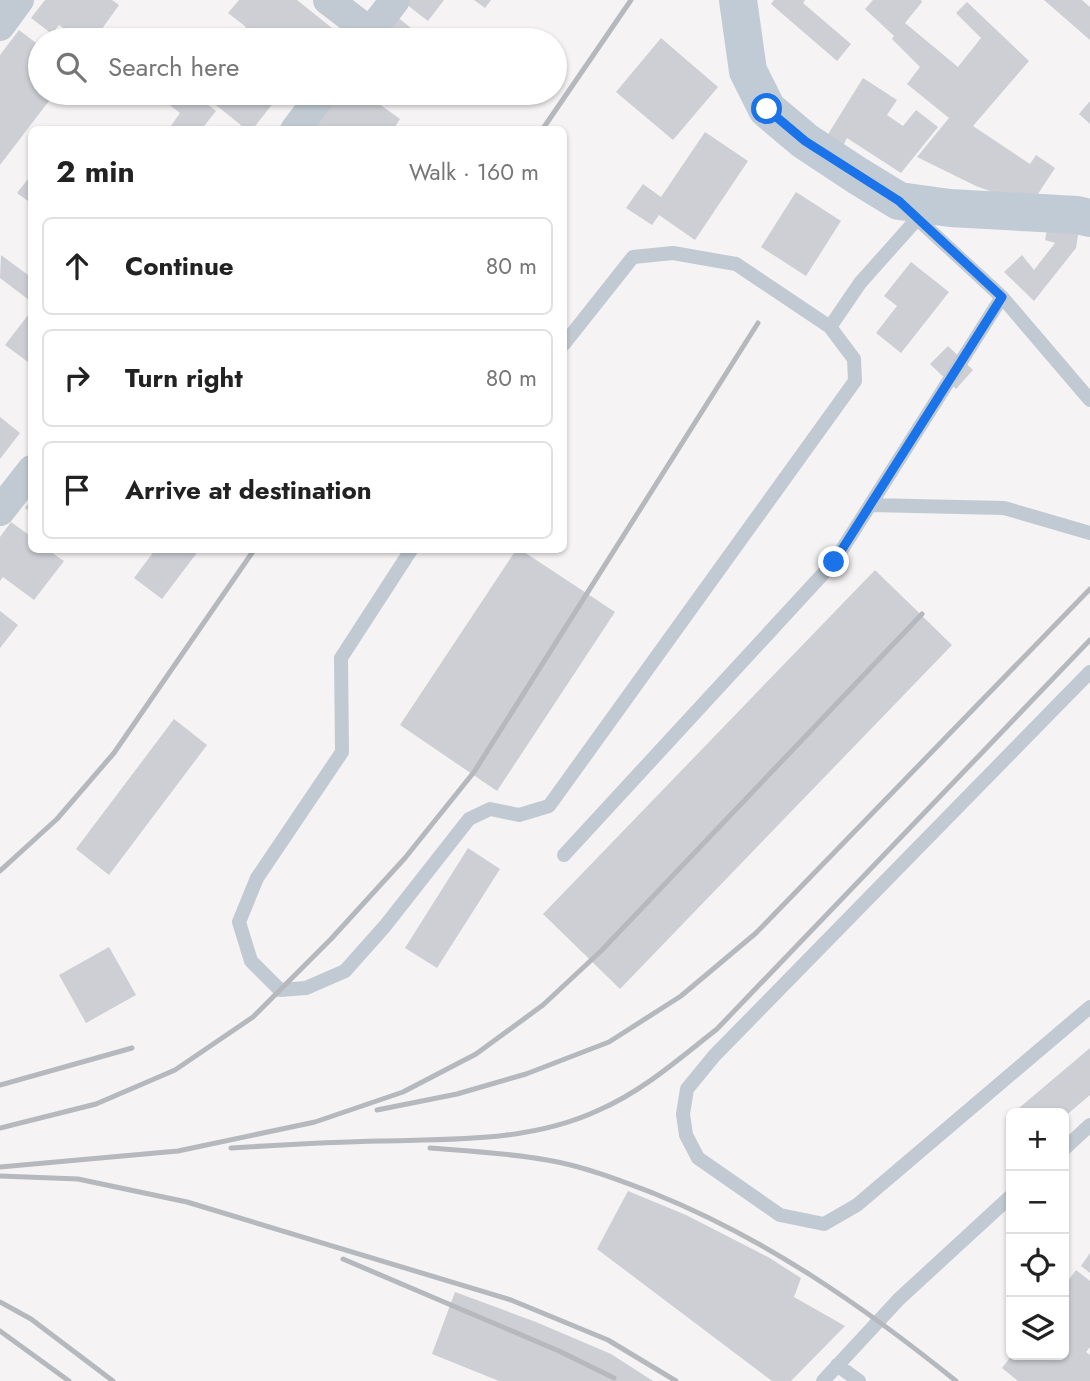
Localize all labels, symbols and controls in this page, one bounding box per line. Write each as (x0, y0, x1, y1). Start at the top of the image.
search box (28, 28, 567, 105)
icon: search (52, 48, 90, 86)
text: Search here (108, 48, 240, 86)
route start (751, 93, 782, 124)
text: 2 min (56, 150, 135, 193)
text: Walk · 160 m (409, 155, 539, 189)
icon: ahead (58, 247, 96, 285)
text: Continue (125, 247, 234, 285)
text: 80 m (486, 249, 537, 283)
icon: right (58, 359, 96, 397)
text: Turn right (125, 359, 243, 397)
text: 80 m (486, 361, 537, 395)
icon: arrive (58, 471, 96, 509)
text: Arrive at destination (125, 471, 372, 509)
route end (818, 546, 849, 577)
map controls (1006, 1108, 1069, 1360)
button: + (1006, 1108, 1069, 1171)
button: − (1006, 1171, 1069, 1234)
button: locate (1006, 1234, 1069, 1297)
button: layers (1006, 1297, 1069, 1360)

